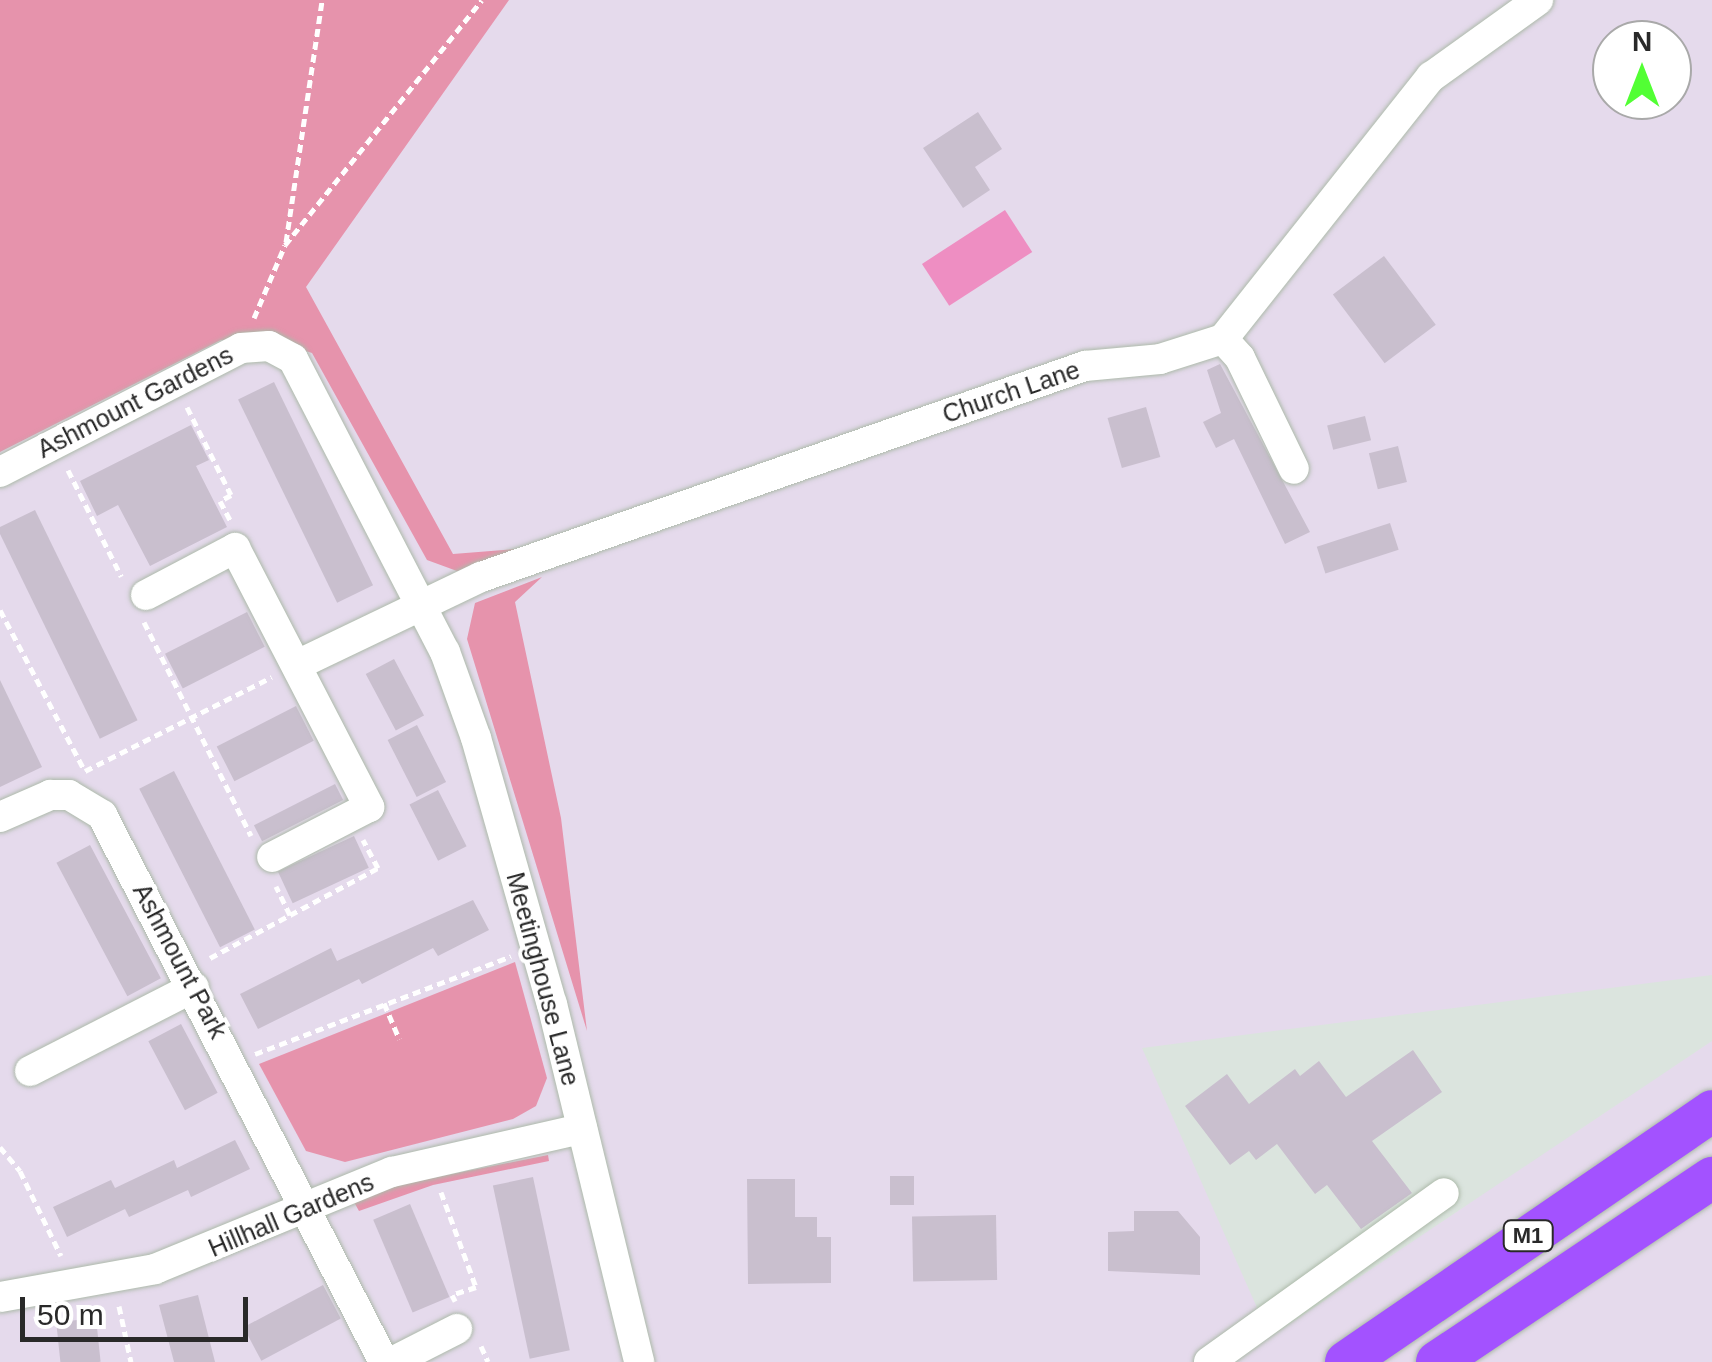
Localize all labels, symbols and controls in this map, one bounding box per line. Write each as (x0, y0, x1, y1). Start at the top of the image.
north arrow (1592, 20, 1692, 120)
text: N (1632, 26, 1652, 57)
street label: Ashmount Gardens (32, 340, 238, 464)
street label: Church Lane (938, 355, 1084, 429)
street label: Meetinghouse Lane (500, 869, 586, 1089)
street label: Ashmount Park (127, 879, 233, 1043)
street label: Hillhall Gardens (204, 1167, 378, 1263)
road number: M1 (1500, 1219, 1556, 1253)
scale bar (25, 1277, 252, 1339)
text: 50 m (37, 1298, 104, 1331)

